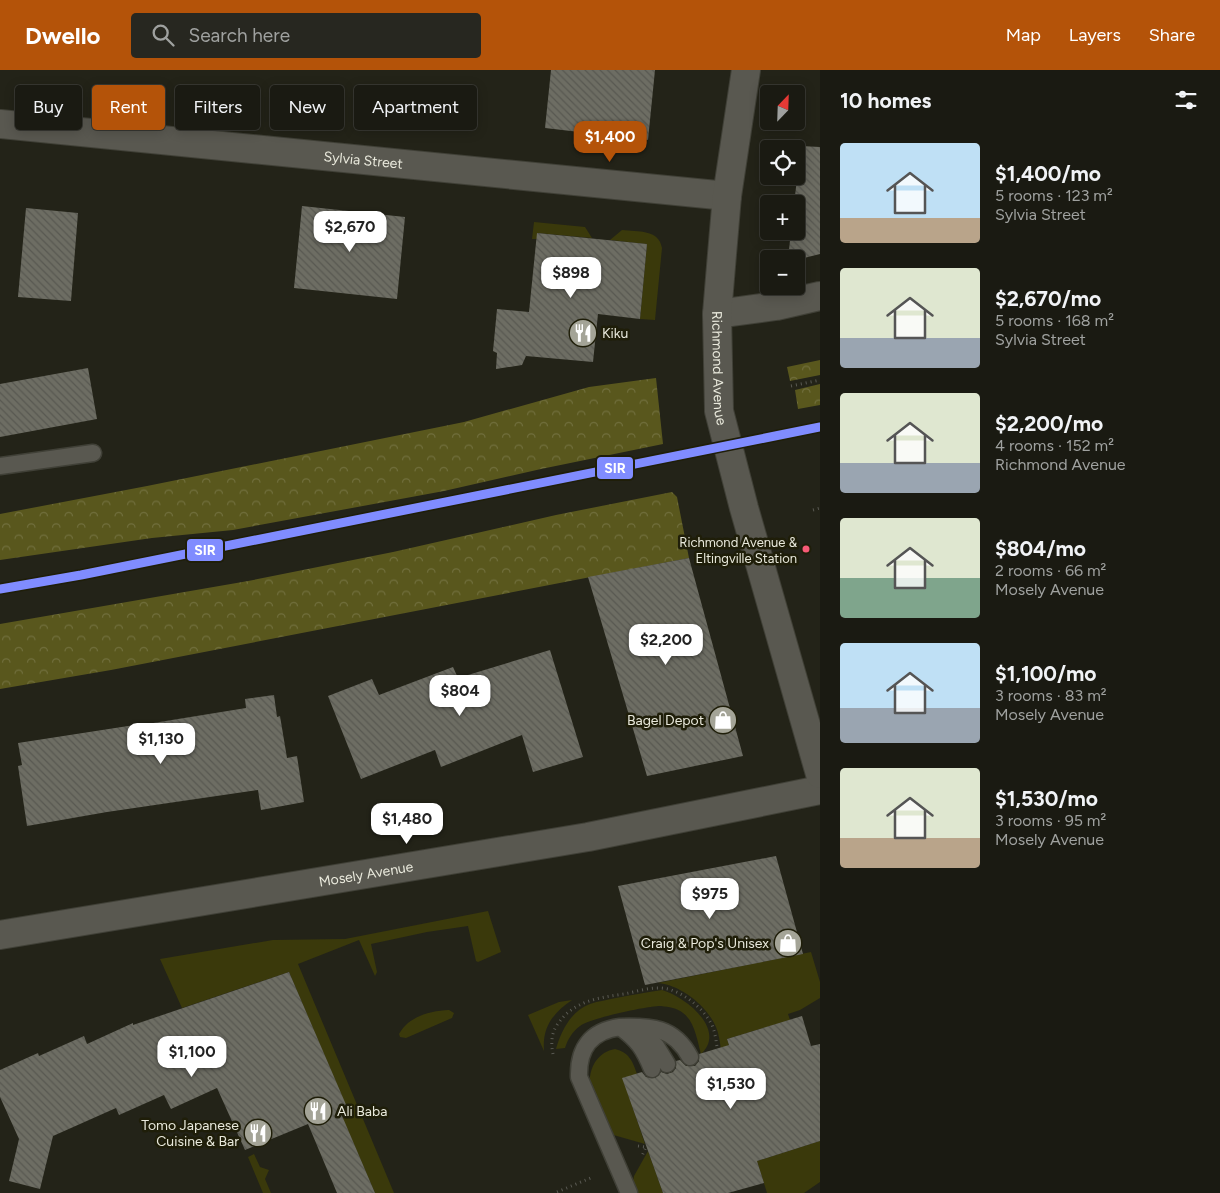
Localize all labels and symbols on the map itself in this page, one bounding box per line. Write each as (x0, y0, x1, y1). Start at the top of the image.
north arrow (760, 85, 805, 130)
pin: $1,400 (569, 121, 651, 163)
street label: Sylvia Street (323, 148, 404, 172)
pin: $2,670 (309, 210, 391, 253)
pin: $898 (541, 256, 601, 299)
street label: Richmond Avenue (708, 311, 731, 427)
restaurant icon: Kiku (568, 318, 598, 348)
place label: Kiku (602, 325, 628, 342)
line badge: SIR (596, 456, 634, 480)
text: SIR (604, 460, 626, 477)
place label: Richmond Avenue & Eltingville Station (679, 535, 798, 566)
line badge: SIR (186, 538, 224, 562)
text: SIR (194, 542, 216, 559)
marker: Richmond Avenue & Eltingville Station (801, 544, 811, 554)
pin: $2,200 (625, 624, 707, 666)
pin: $804 (430, 674, 490, 717)
shop icon: Bagel Depot (708, 705, 738, 735)
place label: Bagel Depot (627, 712, 704, 729)
pin: $1,130 (120, 722, 202, 765)
pin: $1,480 (366, 802, 448, 845)
street label: Mosely Avenue (317, 858, 415, 890)
pin: $975 (680, 878, 740, 920)
shop icon: Craig & Pop's Unisex (773, 928, 803, 958)
place label: Craig & Pop's Unisex (641, 935, 769, 952)
pin: $1,100 (151, 1036, 233, 1078)
pin: $1,530 (690, 1068, 772, 1110)
restaurant icon: Ali Baba (303, 1096, 333, 1126)
place label: Ali Baba (337, 1103, 387, 1120)
place label: Tomo Japanese Cuisine & Bar (141, 1117, 239, 1150)
restaurant icon: Tomo Japanese Cuisine & Bar (243, 1118, 273, 1148)

